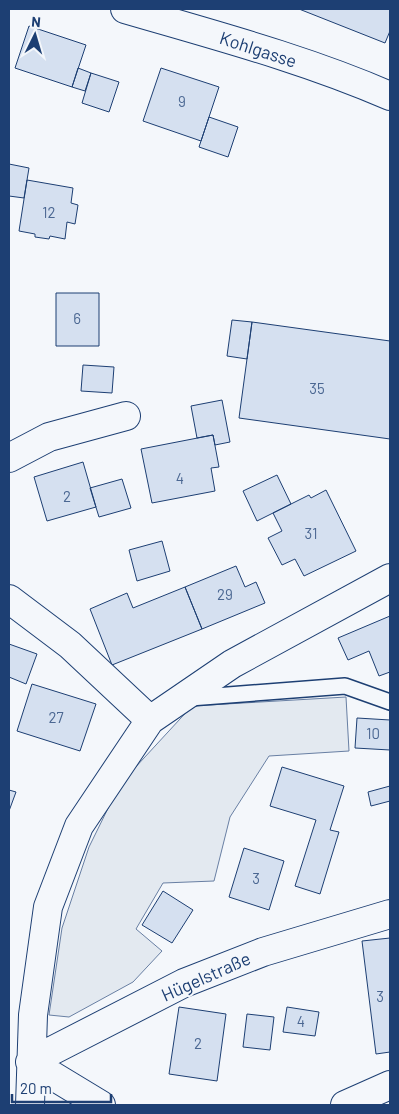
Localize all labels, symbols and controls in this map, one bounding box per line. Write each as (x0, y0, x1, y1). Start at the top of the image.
north arrow (10, 10, 60, 60)
text: N (31, 13, 42, 30)
street label: Kohlgasse (217, 26, 300, 72)
house number: 9 (178, 92, 186, 110)
house number: 12 (42, 203, 56, 221)
house number: 6 (73, 309, 81, 327)
house number: 35 (309, 379, 325, 397)
house number: 4 (176, 469, 184, 487)
house number: 2 (63, 487, 71, 505)
house number: 31 (305, 524, 317, 542)
house number: 29 (217, 585, 233, 603)
house number: 27 (48, 708, 64, 726)
house number: 10 (366, 724, 380, 742)
house number: 3 (252, 869, 260, 887)
street label: Hügelstraße (158, 947, 254, 1006)
house number: 3 (376, 987, 384, 1005)
house number: 4 (297, 1012, 305, 1030)
house number: 2 (194, 1034, 202, 1052)
scale bar (12, 1072, 111, 1104)
text: 20 m (20, 1079, 52, 1097)

